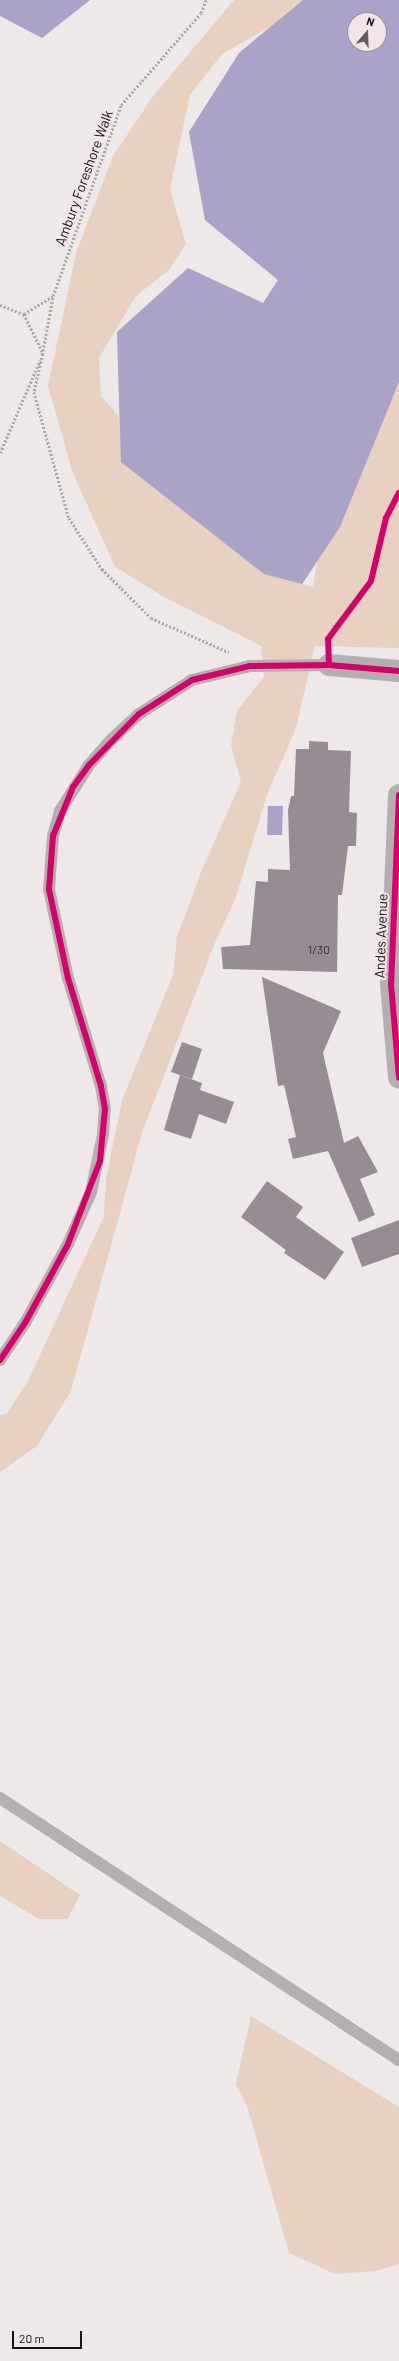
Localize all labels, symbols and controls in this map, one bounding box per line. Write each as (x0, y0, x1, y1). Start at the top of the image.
north arrow (347, 12, 387, 52)
text: N (365, 14, 376, 28)
street label: Ambury Foreshore Walk (52, 108, 116, 248)
street label: Andes Avenue (371, 893, 391, 979)
house number: 1/30 (308, 943, 330, 957)
scale bar (14, 2323, 84, 2349)
text: 20 m (19, 2331, 45, 2345)

